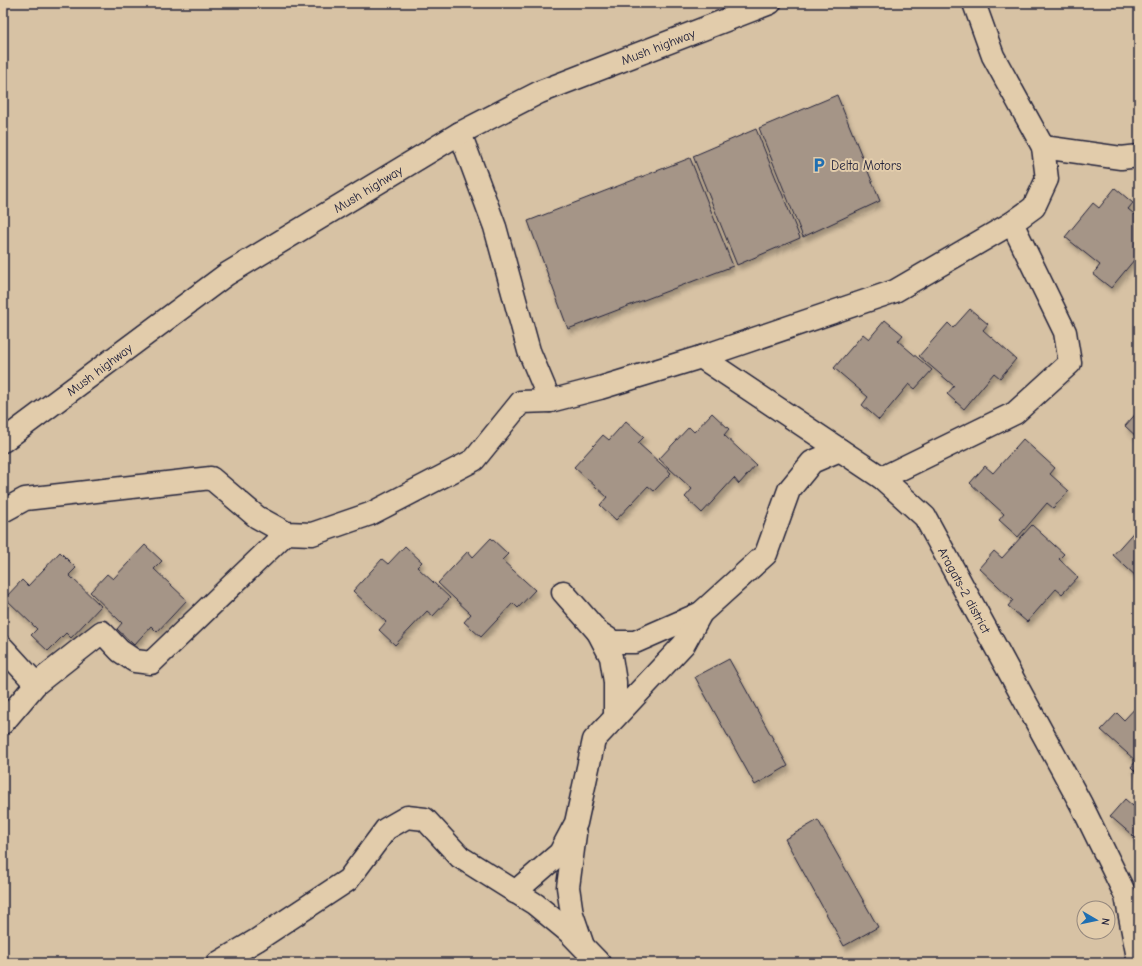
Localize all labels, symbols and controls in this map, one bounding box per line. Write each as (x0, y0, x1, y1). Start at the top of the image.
street label: Mush highway (619, 26, 697, 68)
parking icon: Delta Motors (810, 156, 828, 174)
place label: Delta Motors (831, 158, 901, 173)
street label: Mush highway (331, 162, 406, 216)
street label: Mush highway (64, 340, 135, 399)
street label: Aragats-2 district (935, 545, 994, 637)
north arrow (1076, 900, 1116, 940)
text: N (1098, 917, 1112, 926)

